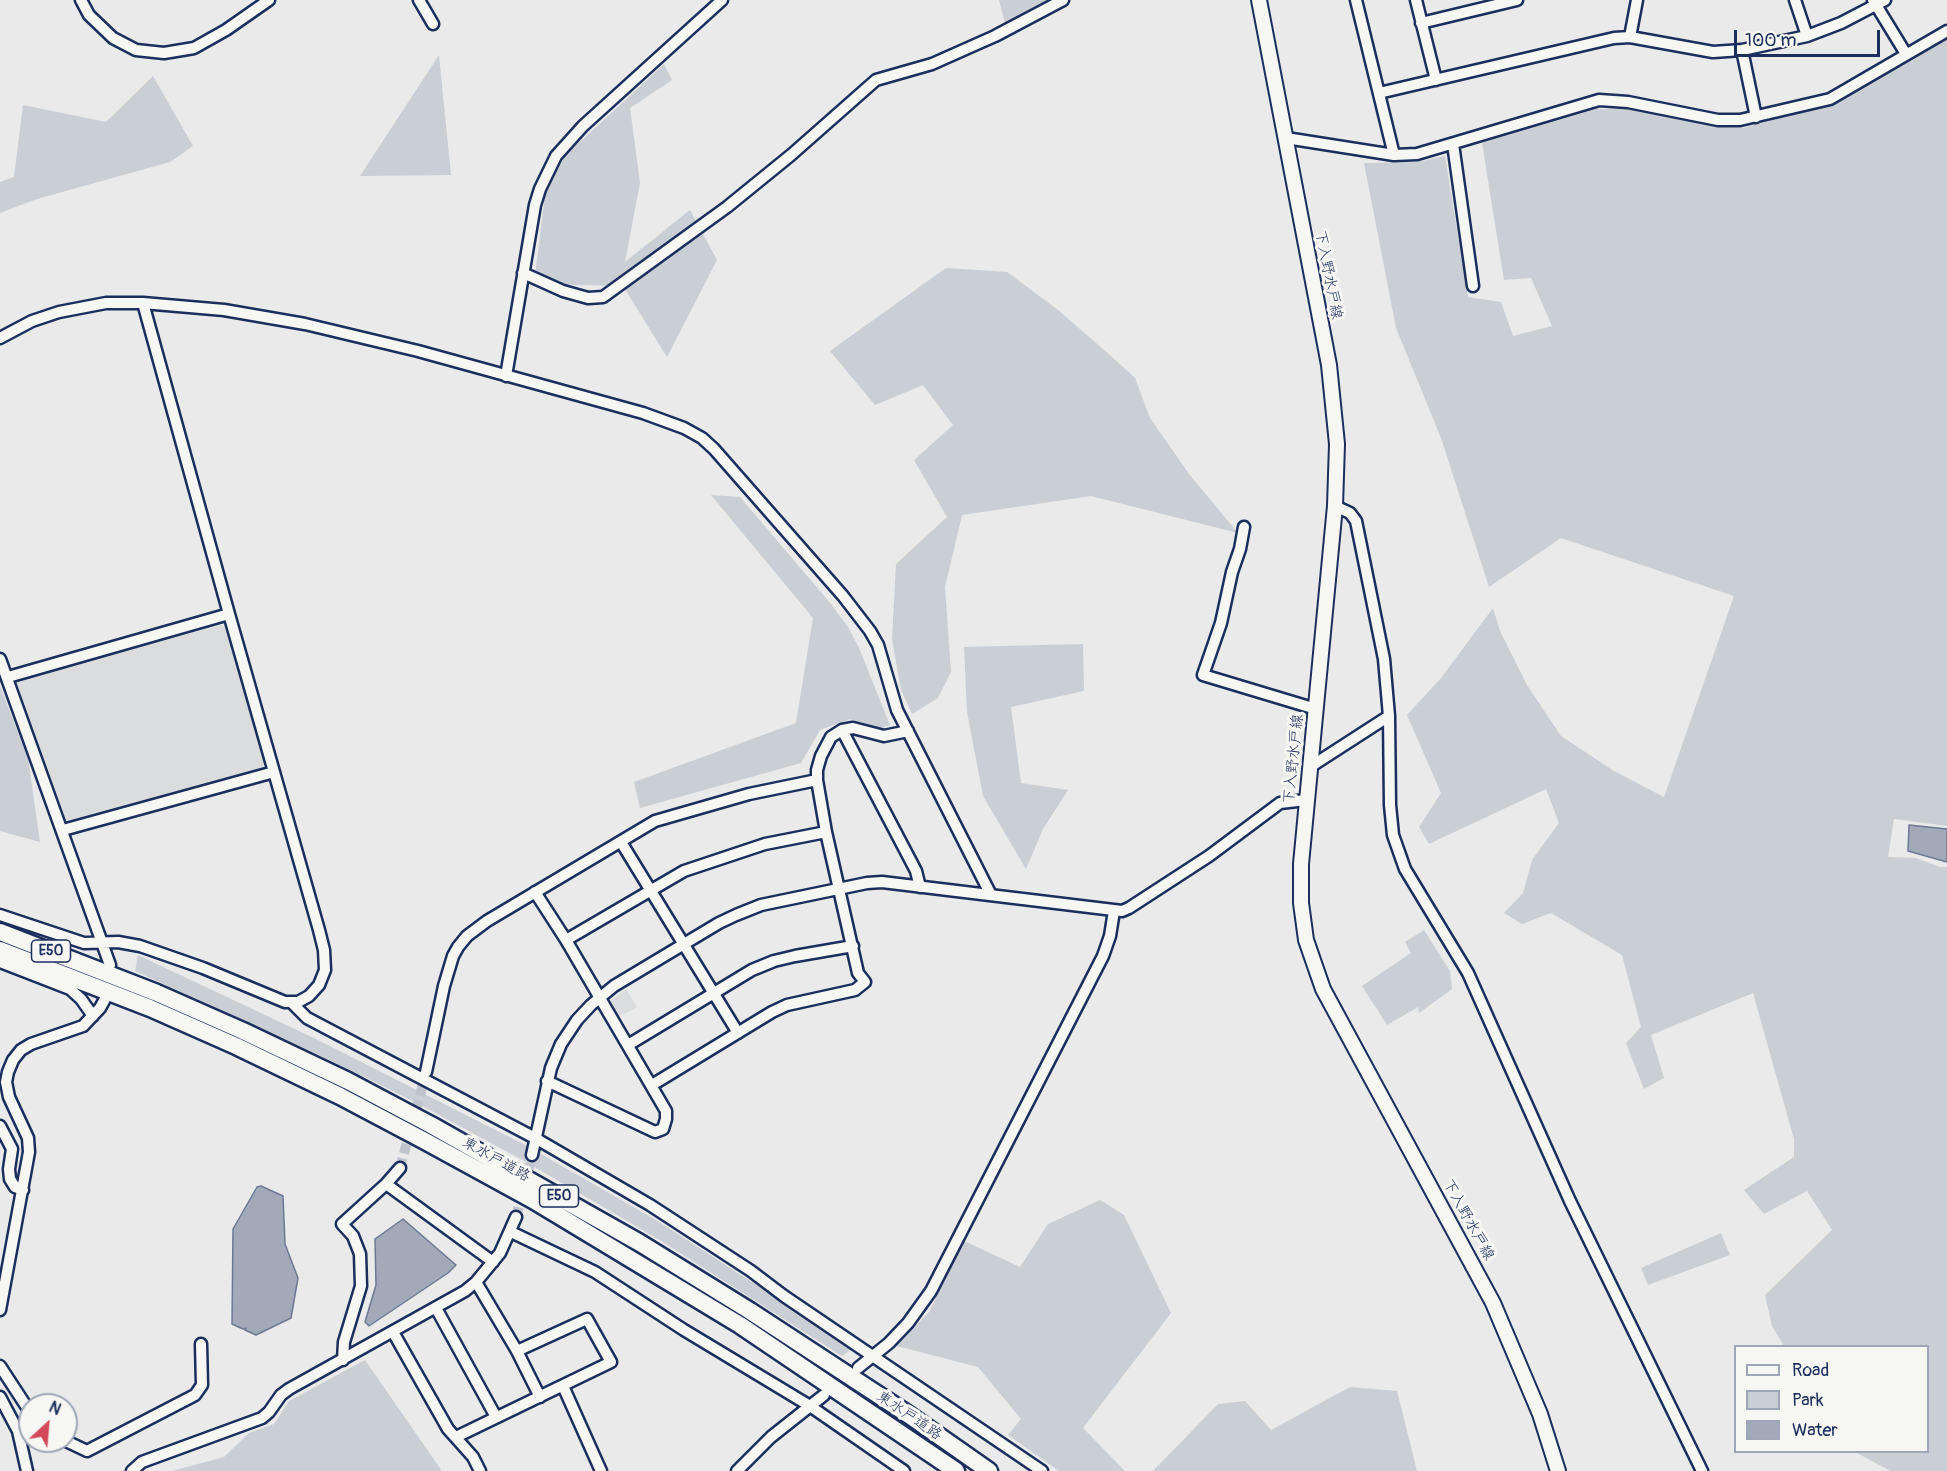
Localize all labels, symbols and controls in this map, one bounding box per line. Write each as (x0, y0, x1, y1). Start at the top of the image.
scale bar (1737, 18, 1882, 56)
text: 100 m (1745, 29, 1797, 52)
street label: 下入野水戸線 (1311, 229, 1345, 321)
street label: 下入野水戸線 (1280, 713, 1308, 805)
road number: E50 (32, 940, 70, 962)
street label: 東水戸道路 (459, 1134, 533, 1186)
street label: 下入野水戸線 (1438, 1176, 1498, 1264)
road number: E50 (540, 1185, 578, 1207)
legend (1734, 1345, 1929, 1453)
text: Road (1792, 1359, 1829, 1382)
street label: 東水戸道路 (873, 1388, 945, 1444)
text: Park (1792, 1389, 1824, 1412)
north arrow (18, 1393, 78, 1453)
text: N (46, 1397, 64, 1420)
text: Water (1792, 1419, 1838, 1442)

